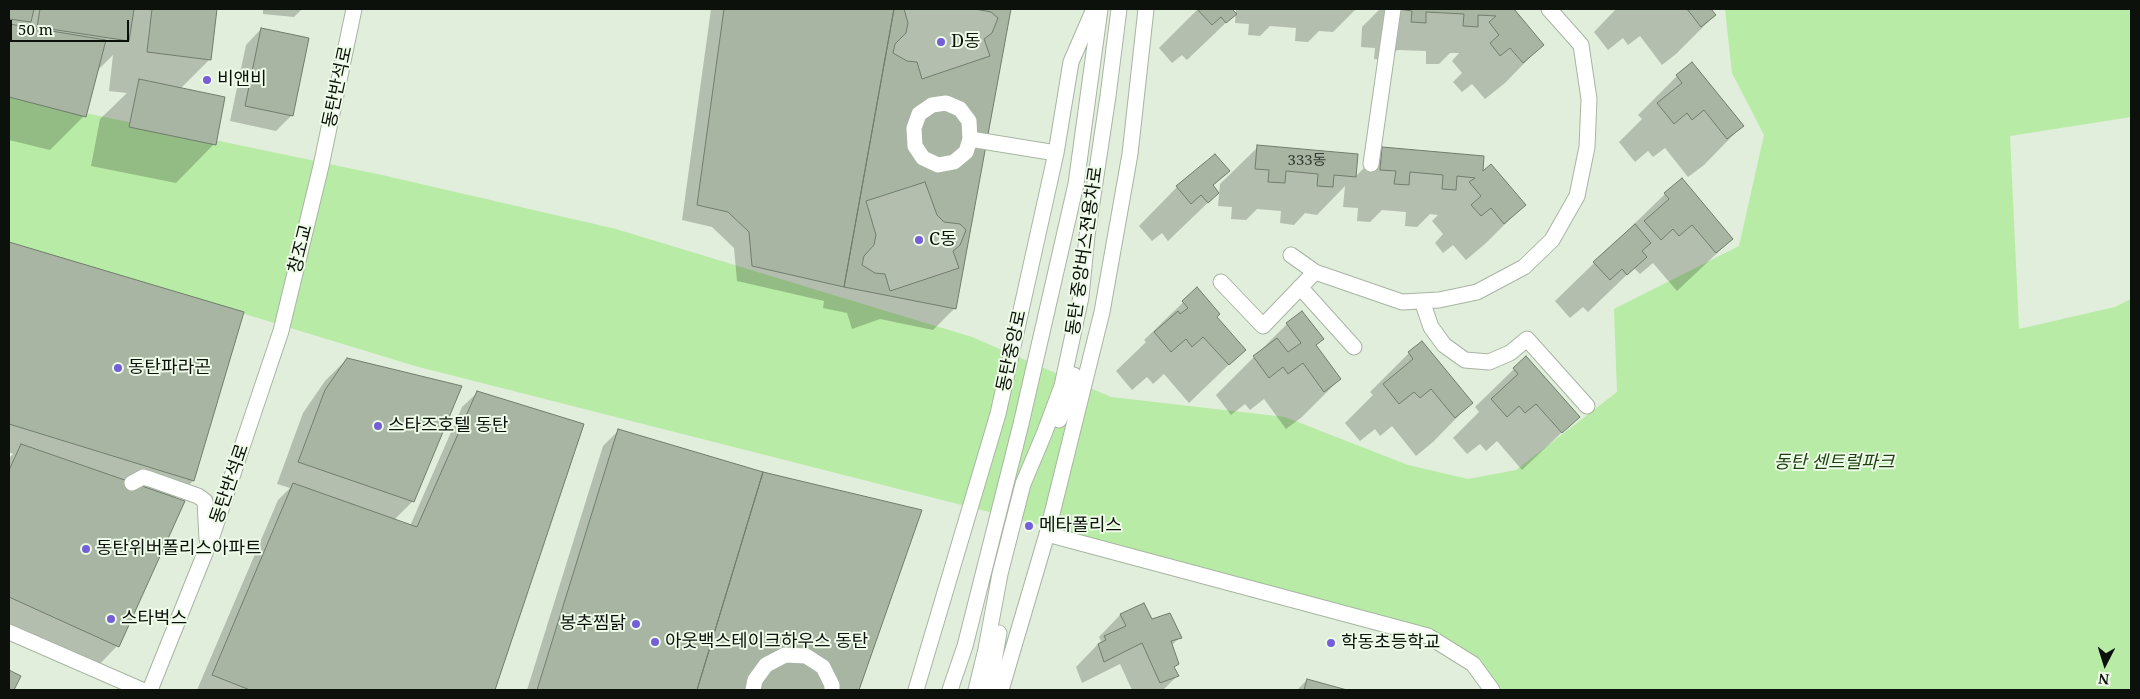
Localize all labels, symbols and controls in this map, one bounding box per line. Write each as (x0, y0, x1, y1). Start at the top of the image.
scale bar (12, 10, 131, 42)
text: 50 m (18, 19, 53, 39)
place label: D동 (951, 31, 981, 53)
marker: D동 (935, 36, 947, 48)
street label: 동탄반석로 (319, 44, 357, 130)
place label: 비앤비 (217, 69, 267, 91)
marker: 비앤비 (201, 74, 213, 86)
house number: 333동 (1288, 152, 1326, 170)
street label: 동탄 중앙버스전용차로 (1062, 165, 1108, 337)
street label: 창조교 (285, 222, 317, 276)
place label: C동 (929, 229, 957, 251)
marker: C동 (913, 234, 925, 246)
street label: 동탄중앙로 (993, 308, 1031, 394)
place label: 동탄파라곤 (128, 357, 211, 379)
marker: 동탄파라곤 (112, 362, 124, 374)
place label: 스타즈호텔 동탄 (388, 415, 509, 437)
marker: 스타즈호텔 동탄 (372, 420, 384, 432)
street label: 동탄반석로 (206, 441, 254, 527)
park label: 동탄 센트럴파크 (1774, 452, 1894, 474)
place label: 메타폴리스 (1039, 515, 1122, 537)
marker: 메타폴리스 (1023, 520, 1035, 532)
place label: 동탄위버폴리스아파트 (96, 538, 262, 560)
marker: 동탄위버폴리스아파트 (80, 543, 92, 555)
place label: 스타벅스 (121, 608, 187, 630)
marker: 스타벅스 (105, 613, 117, 625)
place label: 봉추찜닭 (560, 613, 626, 635)
marker: 봉추찜닭 (630, 618, 642, 630)
place label: 아웃백스테이크하우스 동탄 (665, 631, 868, 653)
place label: 학동초등학교 (1341, 632, 1440, 654)
marker: 아웃백스테이크하우스 동탄 (649, 636, 661, 648)
marker: 학동초등학교 (1325, 637, 1337, 649)
north arrow (2080, 639, 2130, 689)
text: N (2097, 669, 2110, 689)

